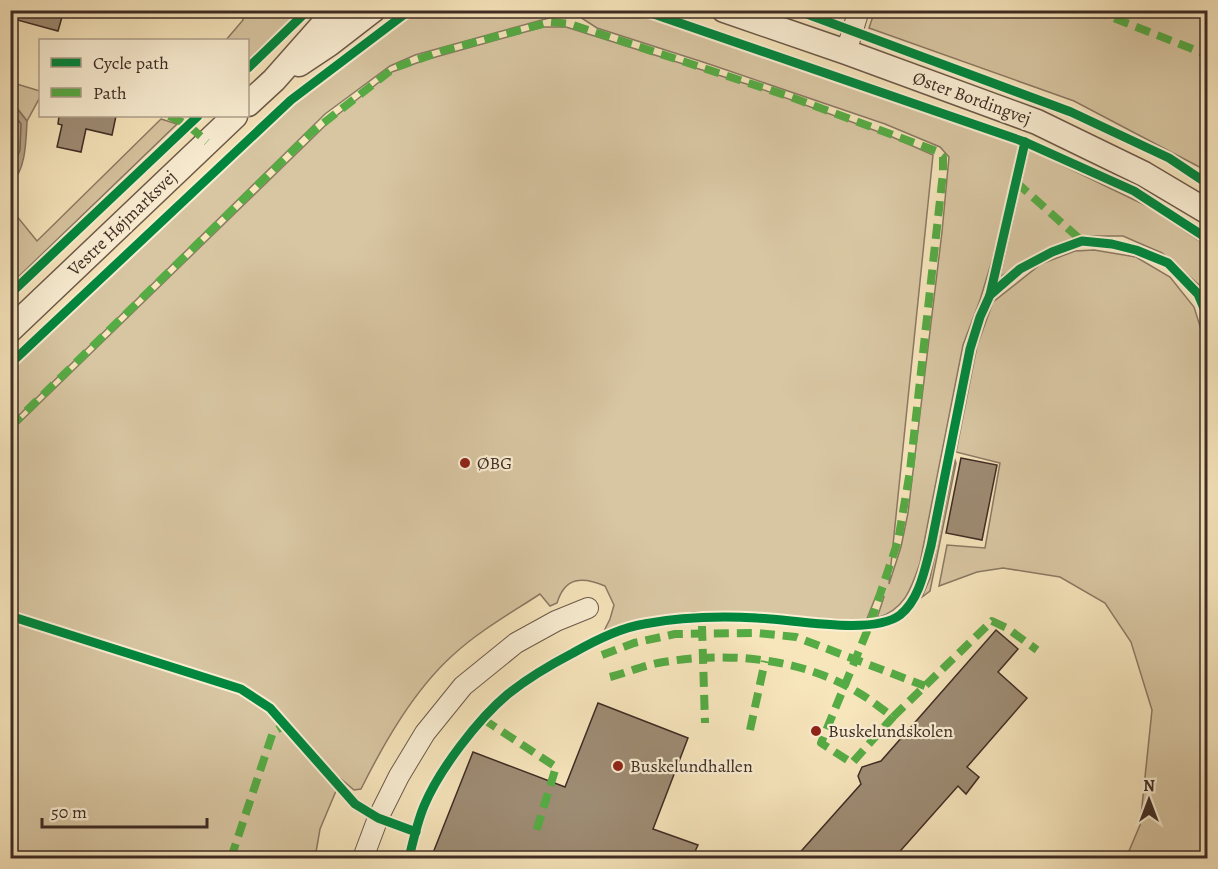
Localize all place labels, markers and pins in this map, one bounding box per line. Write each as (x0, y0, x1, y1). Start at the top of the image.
place label: ØBG (477, 451, 512, 475)
marker: ØBG (458, 456, 472, 470)
place label: Buskelundskolen (828, 719, 953, 743)
marker: Buskelundskolen (809, 724, 823, 738)
place label: Buskelundhallen (630, 754, 753, 778)
marker: Buskelundhallen (611, 759, 625, 773)

